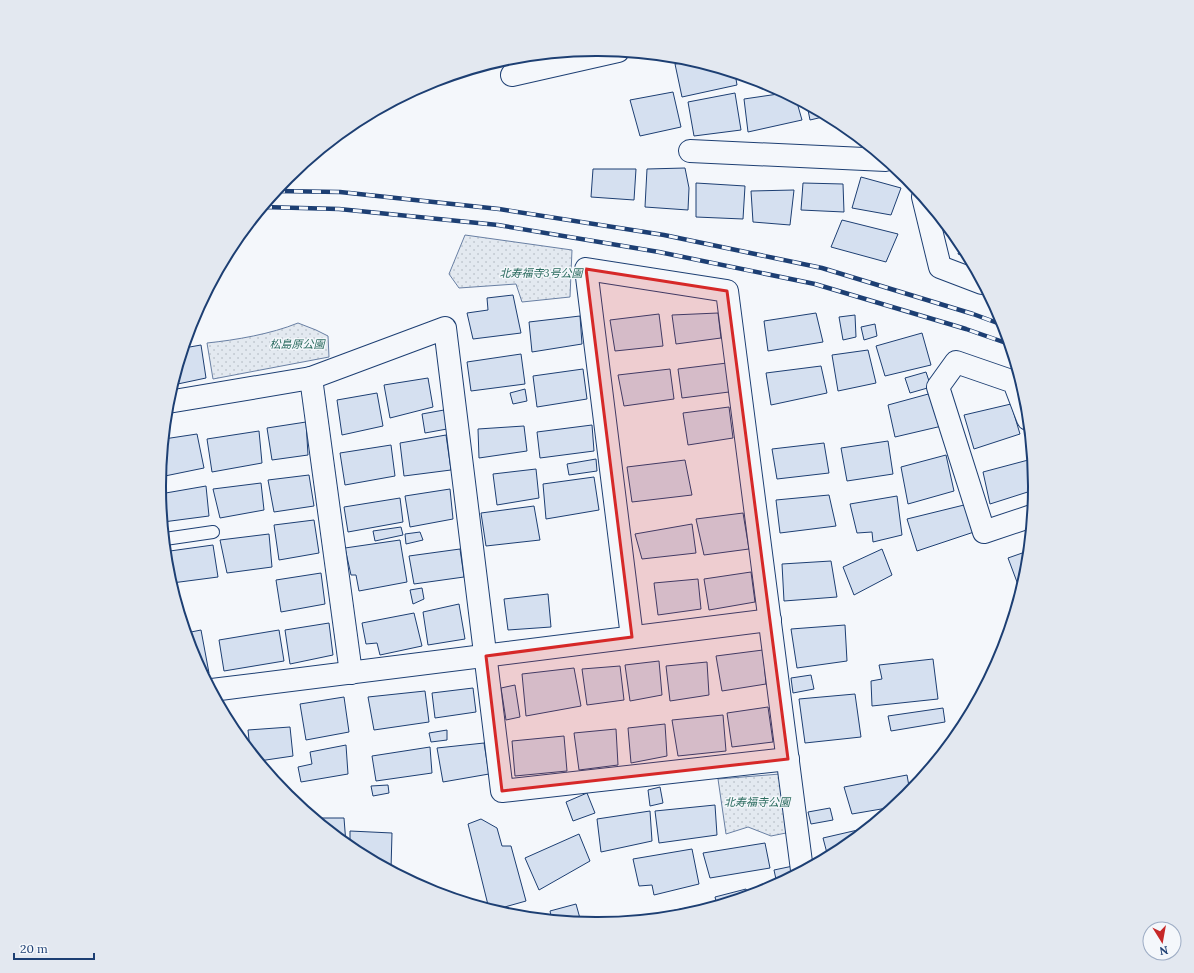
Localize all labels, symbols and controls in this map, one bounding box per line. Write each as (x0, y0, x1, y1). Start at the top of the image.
park label: 北寿福寺3号公園 (500, 266, 584, 280)
park label: 松島原公園 (270, 337, 326, 351)
park label: 北寿福寺公園 (724, 795, 792, 809)
north arrow (1142, 921, 1182, 961)
scale bar (14, 935, 94, 961)
text: 20 m (20, 941, 48, 956)
text: N (1158, 943, 1169, 959)

